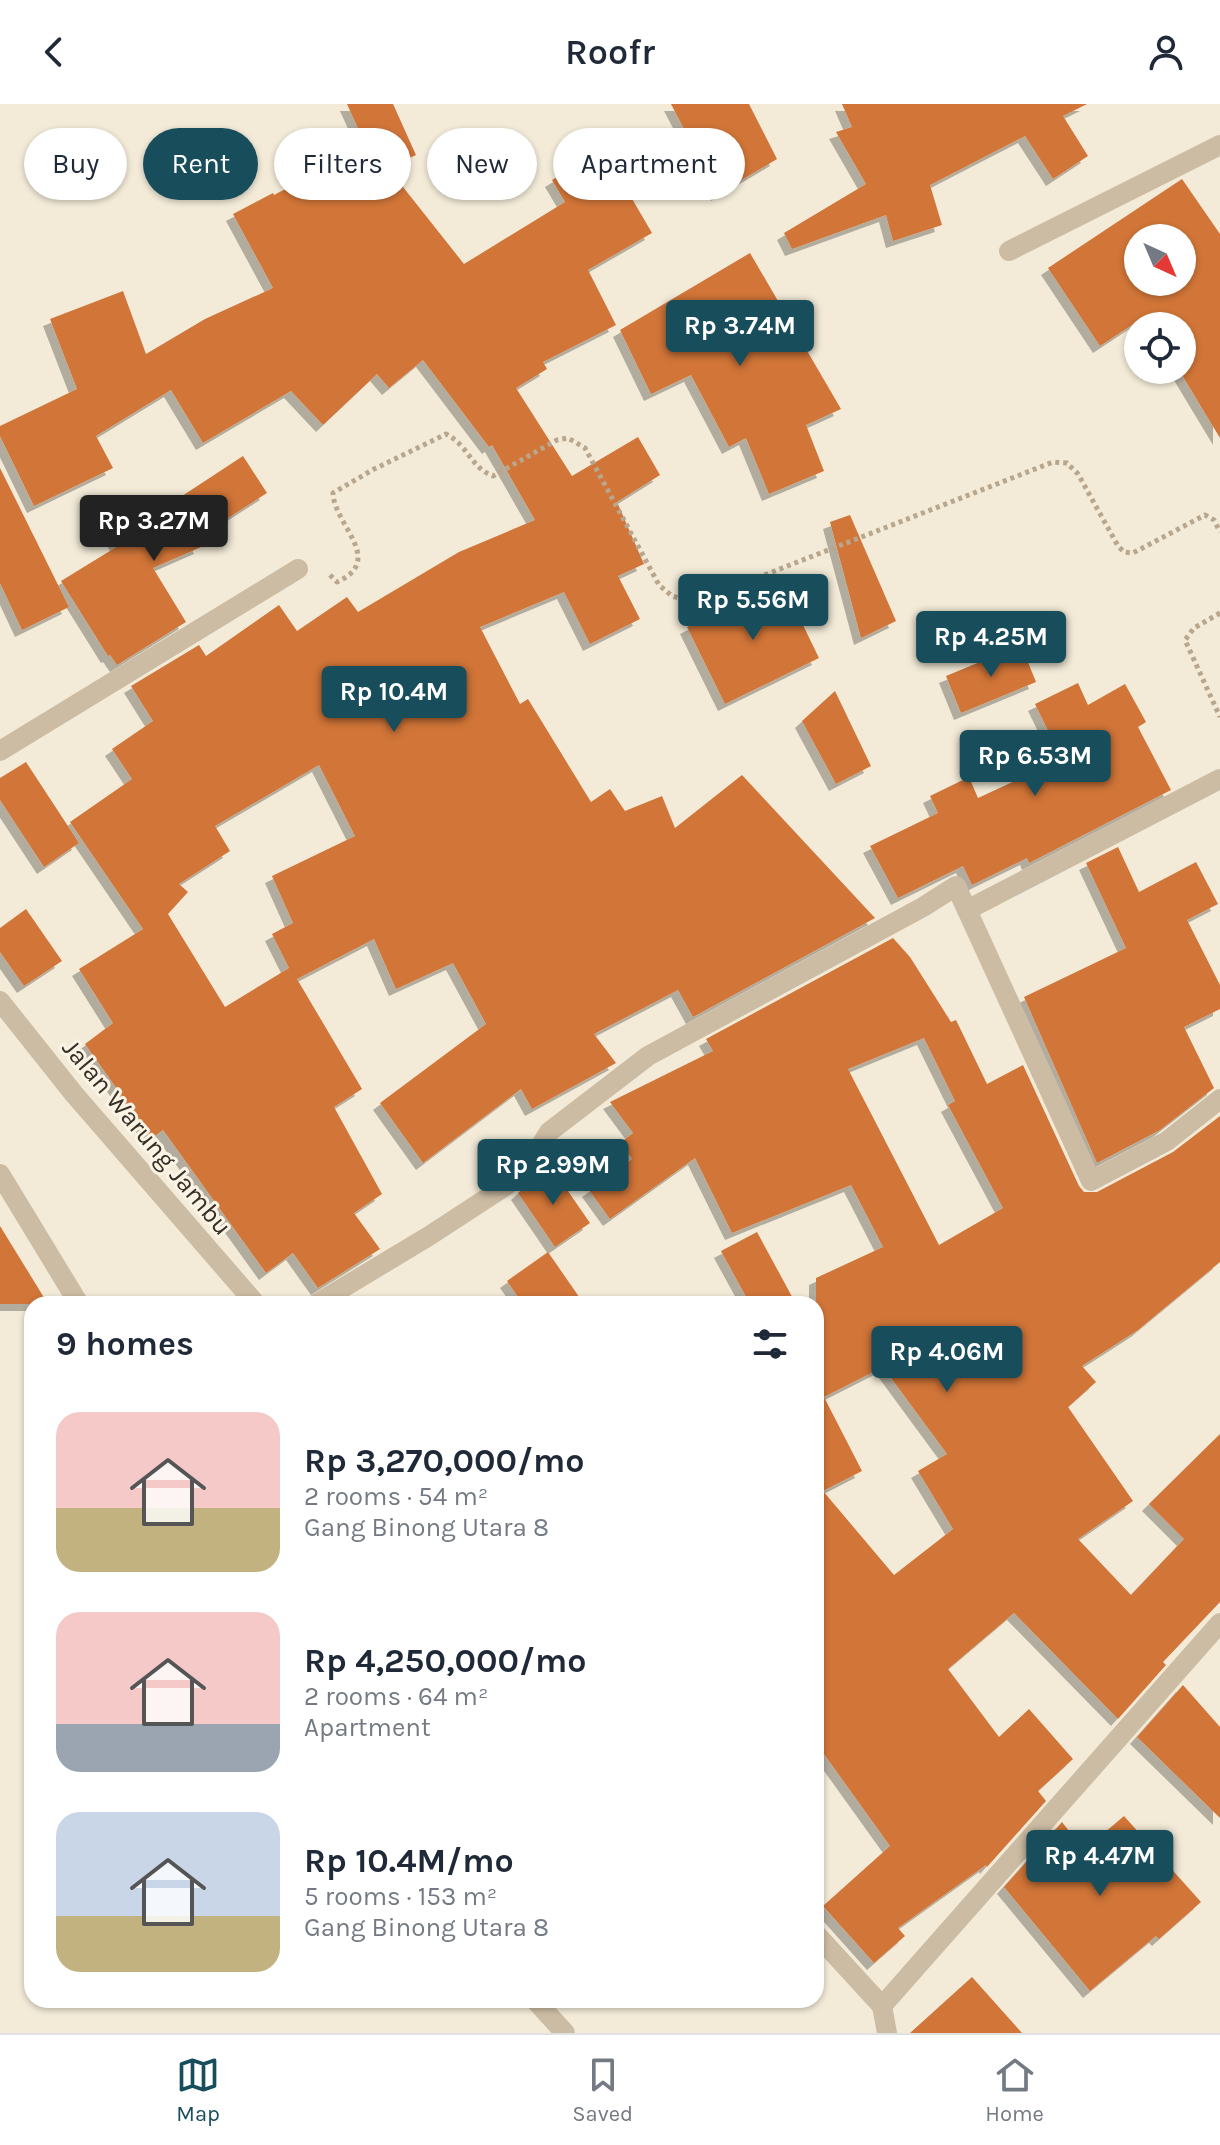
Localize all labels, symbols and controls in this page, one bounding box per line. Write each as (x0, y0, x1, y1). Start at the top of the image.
icon: back (32, 30, 76, 74)
icon: person (1144, 30, 1188, 74)
text: Roofr (565, 31, 655, 73)
chip: Buy (24, 128, 127, 200)
chip: Rent (143, 128, 258, 200)
chip: Filters (274, 128, 411, 200)
chip: New (427, 128, 537, 200)
chip: Apartment (553, 128, 745, 200)
north arrow (1124, 224, 1196, 296)
map controls (1124, 224, 1196, 384)
pin: Rp 3.74M (657, 300, 823, 368)
text: Rp 3.74M (684, 310, 796, 341)
button: locate (1124, 312, 1196, 384)
pin: Rp 3.27M (71, 495, 237, 563)
text: Rp 3.27M (98, 505, 210, 536)
pin: Rp 5.56M (670, 574, 836, 642)
text: Rp 5.56M (696, 584, 810, 615)
pin: Rp 4.25M (908, 611, 1074, 679)
text: Rp 4.25M (934, 621, 1048, 652)
pin: Rp 10.4M (311, 666, 477, 734)
text: Rp 10.4M (340, 676, 448, 707)
pin: Rp 6.53M (952, 730, 1118, 798)
text: Rp 6.53M (978, 740, 1092, 771)
street label: Jalan Warung Jambu (56, 1032, 238, 1242)
pin: Rp 2.99M (470, 1139, 636, 1207)
text: Rp 2.99M (496, 1149, 610, 1180)
icon: filters (748, 1322, 792, 1366)
text: 9 homes (56, 1324, 194, 1364)
pin: Rp 4.06M (864, 1326, 1030, 1394)
text: Rp 4.06M (889, 1336, 1005, 1367)
text: Rp 3,270,000/mo (304, 1441, 585, 1481)
icon: home (120, 1444, 216, 1540)
text: 2 rooms · 54 m² (304, 1481, 488, 1512)
text: Gang Binong Utara 8 (304, 1512, 549, 1543)
text: Rp 4,250,000/mo (304, 1641, 587, 1681)
icon: home (120, 1644, 216, 1740)
text: 2 rooms · 64 m² (304, 1681, 488, 1712)
text: Apartment (304, 1712, 431, 1743)
pin: Rp 4.47M (1017, 1830, 1183, 1898)
text: Rp 4.47M (1044, 1840, 1156, 1871)
text: Rp 10.4M/mo (304, 1841, 514, 1881)
icon: home (120, 1844, 216, 1940)
text: 5 rooms · 153 m² (304, 1881, 497, 1912)
text: Gang Binong Utara 8 (304, 1912, 549, 1943)
tab: Map (176, 2053, 220, 2127)
tab: Saved (572, 2053, 633, 2127)
tab: Home (985, 2053, 1044, 2127)

